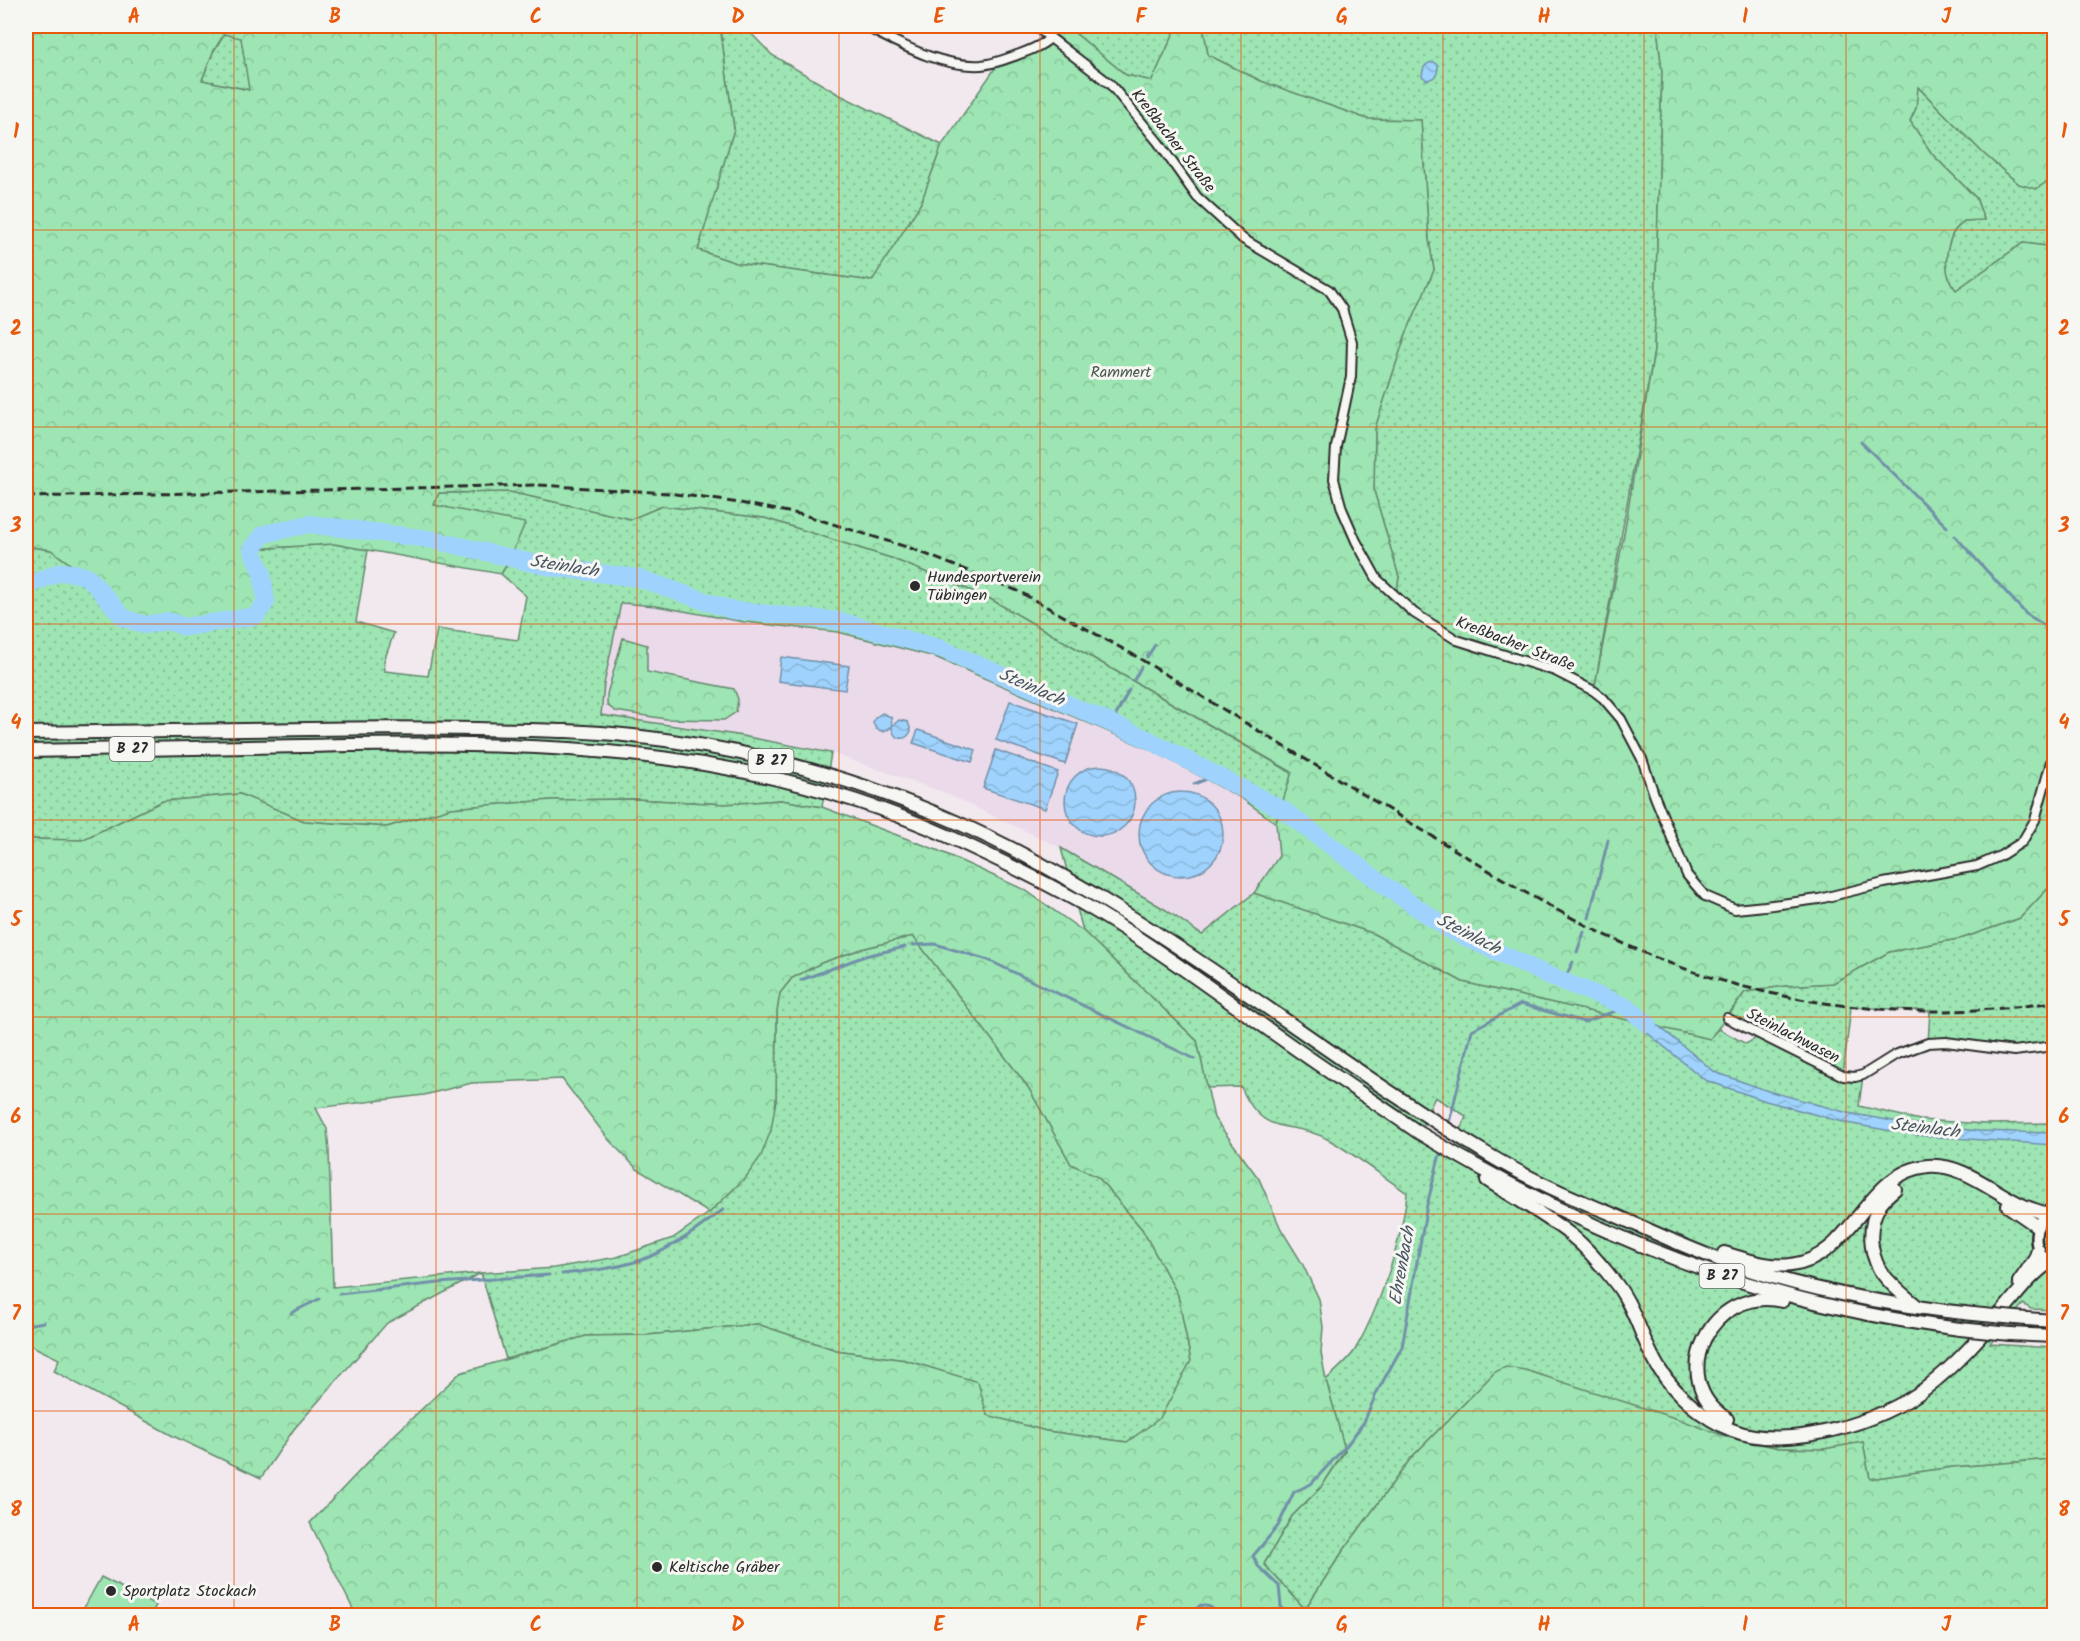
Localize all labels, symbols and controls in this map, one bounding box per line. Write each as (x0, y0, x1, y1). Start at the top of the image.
text: A (128, 2, 140, 34)
text: B (329, 2, 341, 34)
text: C (530, 2, 542, 34)
text: D (731, 2, 745, 34)
text: E (933, 2, 945, 34)
text: F (1136, 2, 1148, 34)
text: G (1336, 2, 1348, 34)
text: H (1537, 2, 1551, 34)
text: I (1742, 2, 1748, 34)
text: J (1941, 2, 1952, 34)
street label: Kreßbacher Straße (1124, 84, 1222, 198)
text: 1 (13, 117, 19, 149)
text: 1 (2061, 117, 2067, 149)
text: 2 (10, 314, 22, 346)
text: 2 (2058, 314, 2070, 346)
park label: Rammert (1090, 360, 1152, 385)
text: 3 (10, 511, 22, 543)
text: 3 (2058, 511, 2070, 543)
water label: Steinlach (528, 547, 602, 587)
place label: Hundesportverein Tübingen (927, 565, 1041, 608)
marker: Hundesportverein Tübingen (908, 579, 922, 593)
street label: Kreßbacher Straße (1452, 610, 1578, 678)
water label: Steinlach (994, 661, 1070, 716)
text: 4 (11, 708, 22, 740)
text: 4 (2059, 708, 2070, 740)
road number: B 27 (110, 737, 154, 761)
road number: B 27 (748, 749, 794, 773)
text: 5 (10, 905, 23, 937)
text: 5 (2058, 905, 2071, 937)
water label: Steinlach (1431, 906, 1507, 964)
street label: Steinlachwasen (1742, 1002, 1844, 1070)
text: 6 (11, 1102, 22, 1134)
text: 6 (2059, 1102, 2070, 1134)
water label: Steinlach (1889, 1110, 1962, 1148)
water label: Ehrenbach (1382, 1223, 1424, 1308)
road number: B 27 (1700, 1264, 1744, 1288)
text: 7 (11, 1299, 21, 1331)
text: 7 (2059, 1299, 2069, 1331)
text: 8 (10, 1495, 22, 1527)
text: 8 (2058, 1495, 2070, 1527)
place label: Keltische Gräber (669, 1555, 781, 1580)
marker: Keltische Gräber (650, 1560, 664, 1574)
place label: Sportplatz Stockach (123, 1579, 256, 1604)
marker: Sportplatz Stockach (104, 1584, 118, 1598)
text: A (128, 1610, 140, 1641)
text: B (329, 1610, 341, 1641)
text: C (530, 1610, 542, 1641)
text: D (731, 1610, 745, 1641)
text: E (933, 1610, 945, 1641)
text: F (1136, 1610, 1148, 1641)
text: G (1336, 1610, 1348, 1641)
text: H (1537, 1610, 1551, 1641)
text: I (1742, 1610, 1748, 1641)
text: J (1941, 1610, 1952, 1641)

